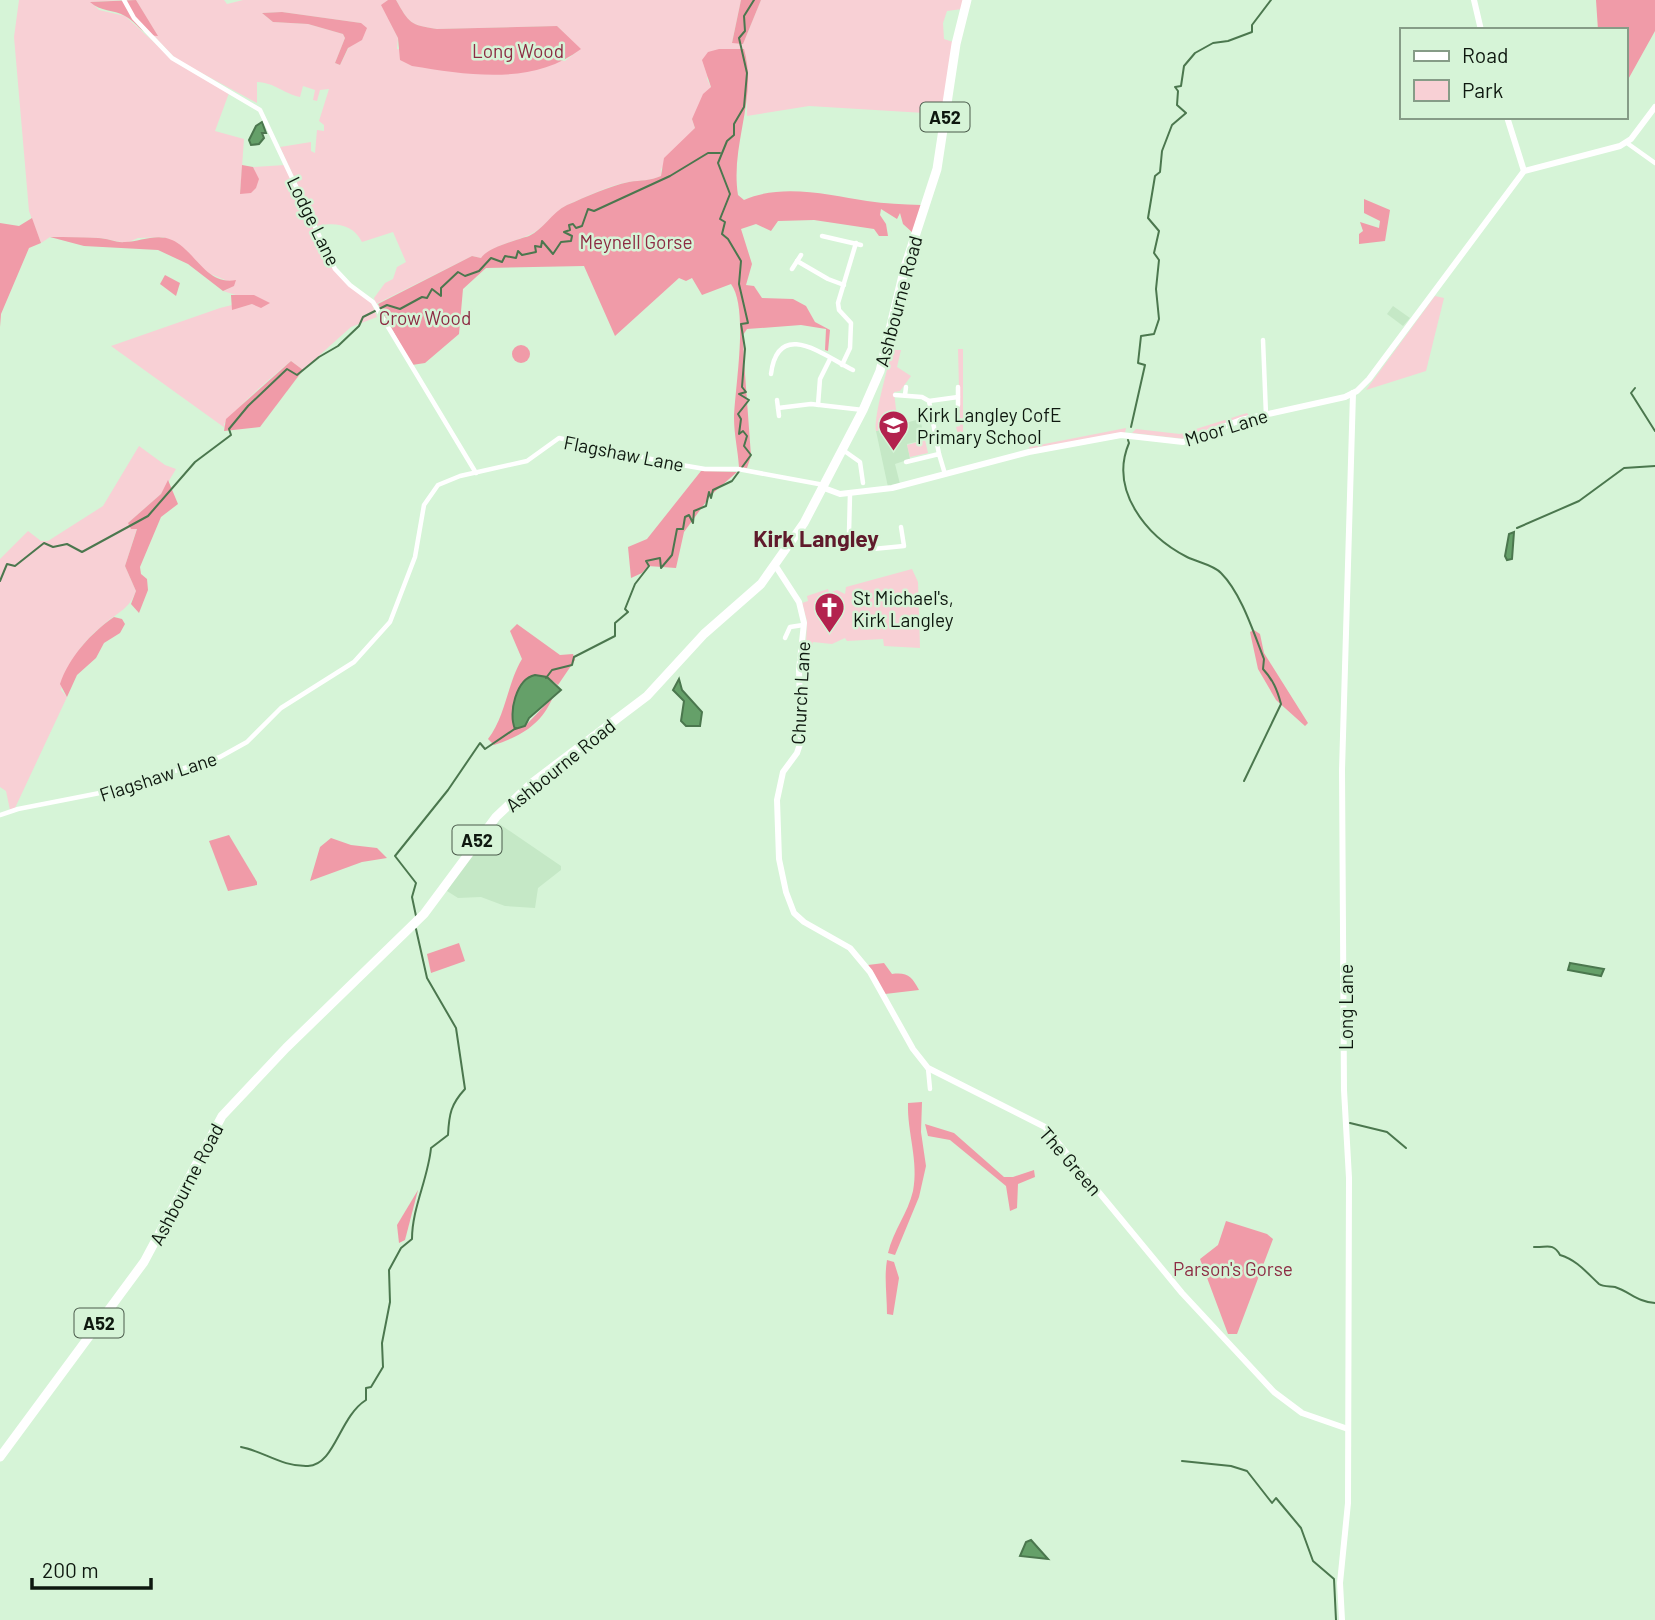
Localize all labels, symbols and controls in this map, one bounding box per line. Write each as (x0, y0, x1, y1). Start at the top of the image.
legend (1400, 28, 1627, 119)
park label: Long Wood (472, 39, 564, 62)
text: Road (1462, 42, 1508, 67)
text: Park (1462, 77, 1503, 102)
road number: A52 (920, 103, 970, 132)
street label: Lodge Lane (283, 173, 345, 269)
park label: Meynell Gorse (579, 230, 693, 253)
street label: Ashbourne Road (869, 233, 927, 369)
park label: Crow Wood (379, 306, 471, 329)
place label: Kirk Langley CofE Primary School (917, 403, 1061, 448)
street label: Moor Lane (1182, 403, 1270, 451)
school or university icon: Kirk Langley CofE Primary School (877, 408, 911, 452)
street label: Flagshaw Lane (562, 430, 686, 476)
district label: Kirk Langley (753, 524, 879, 552)
place label: St Michael's, Kirk Langley (853, 586, 954, 631)
church icon: St Michael's, Kirk Langley (813, 591, 847, 635)
street label: Church Lane (786, 641, 814, 745)
street label: Ashbourne Road (500, 714, 620, 816)
street label: Flagshaw Lane (96, 746, 220, 806)
road number: A52 (452, 826, 502, 854)
street label: Long Lane (1334, 964, 1357, 1050)
street label: Ashbourne Road (144, 1119, 228, 1249)
street label: The Green (1035, 1122, 1107, 1200)
park label: Parson's Gorse (1173, 1257, 1293, 1280)
road number: A52 (74, 1308, 124, 1338)
scale bar (32, 1546, 150, 1590)
text: 200 m (42, 1557, 99, 1582)

